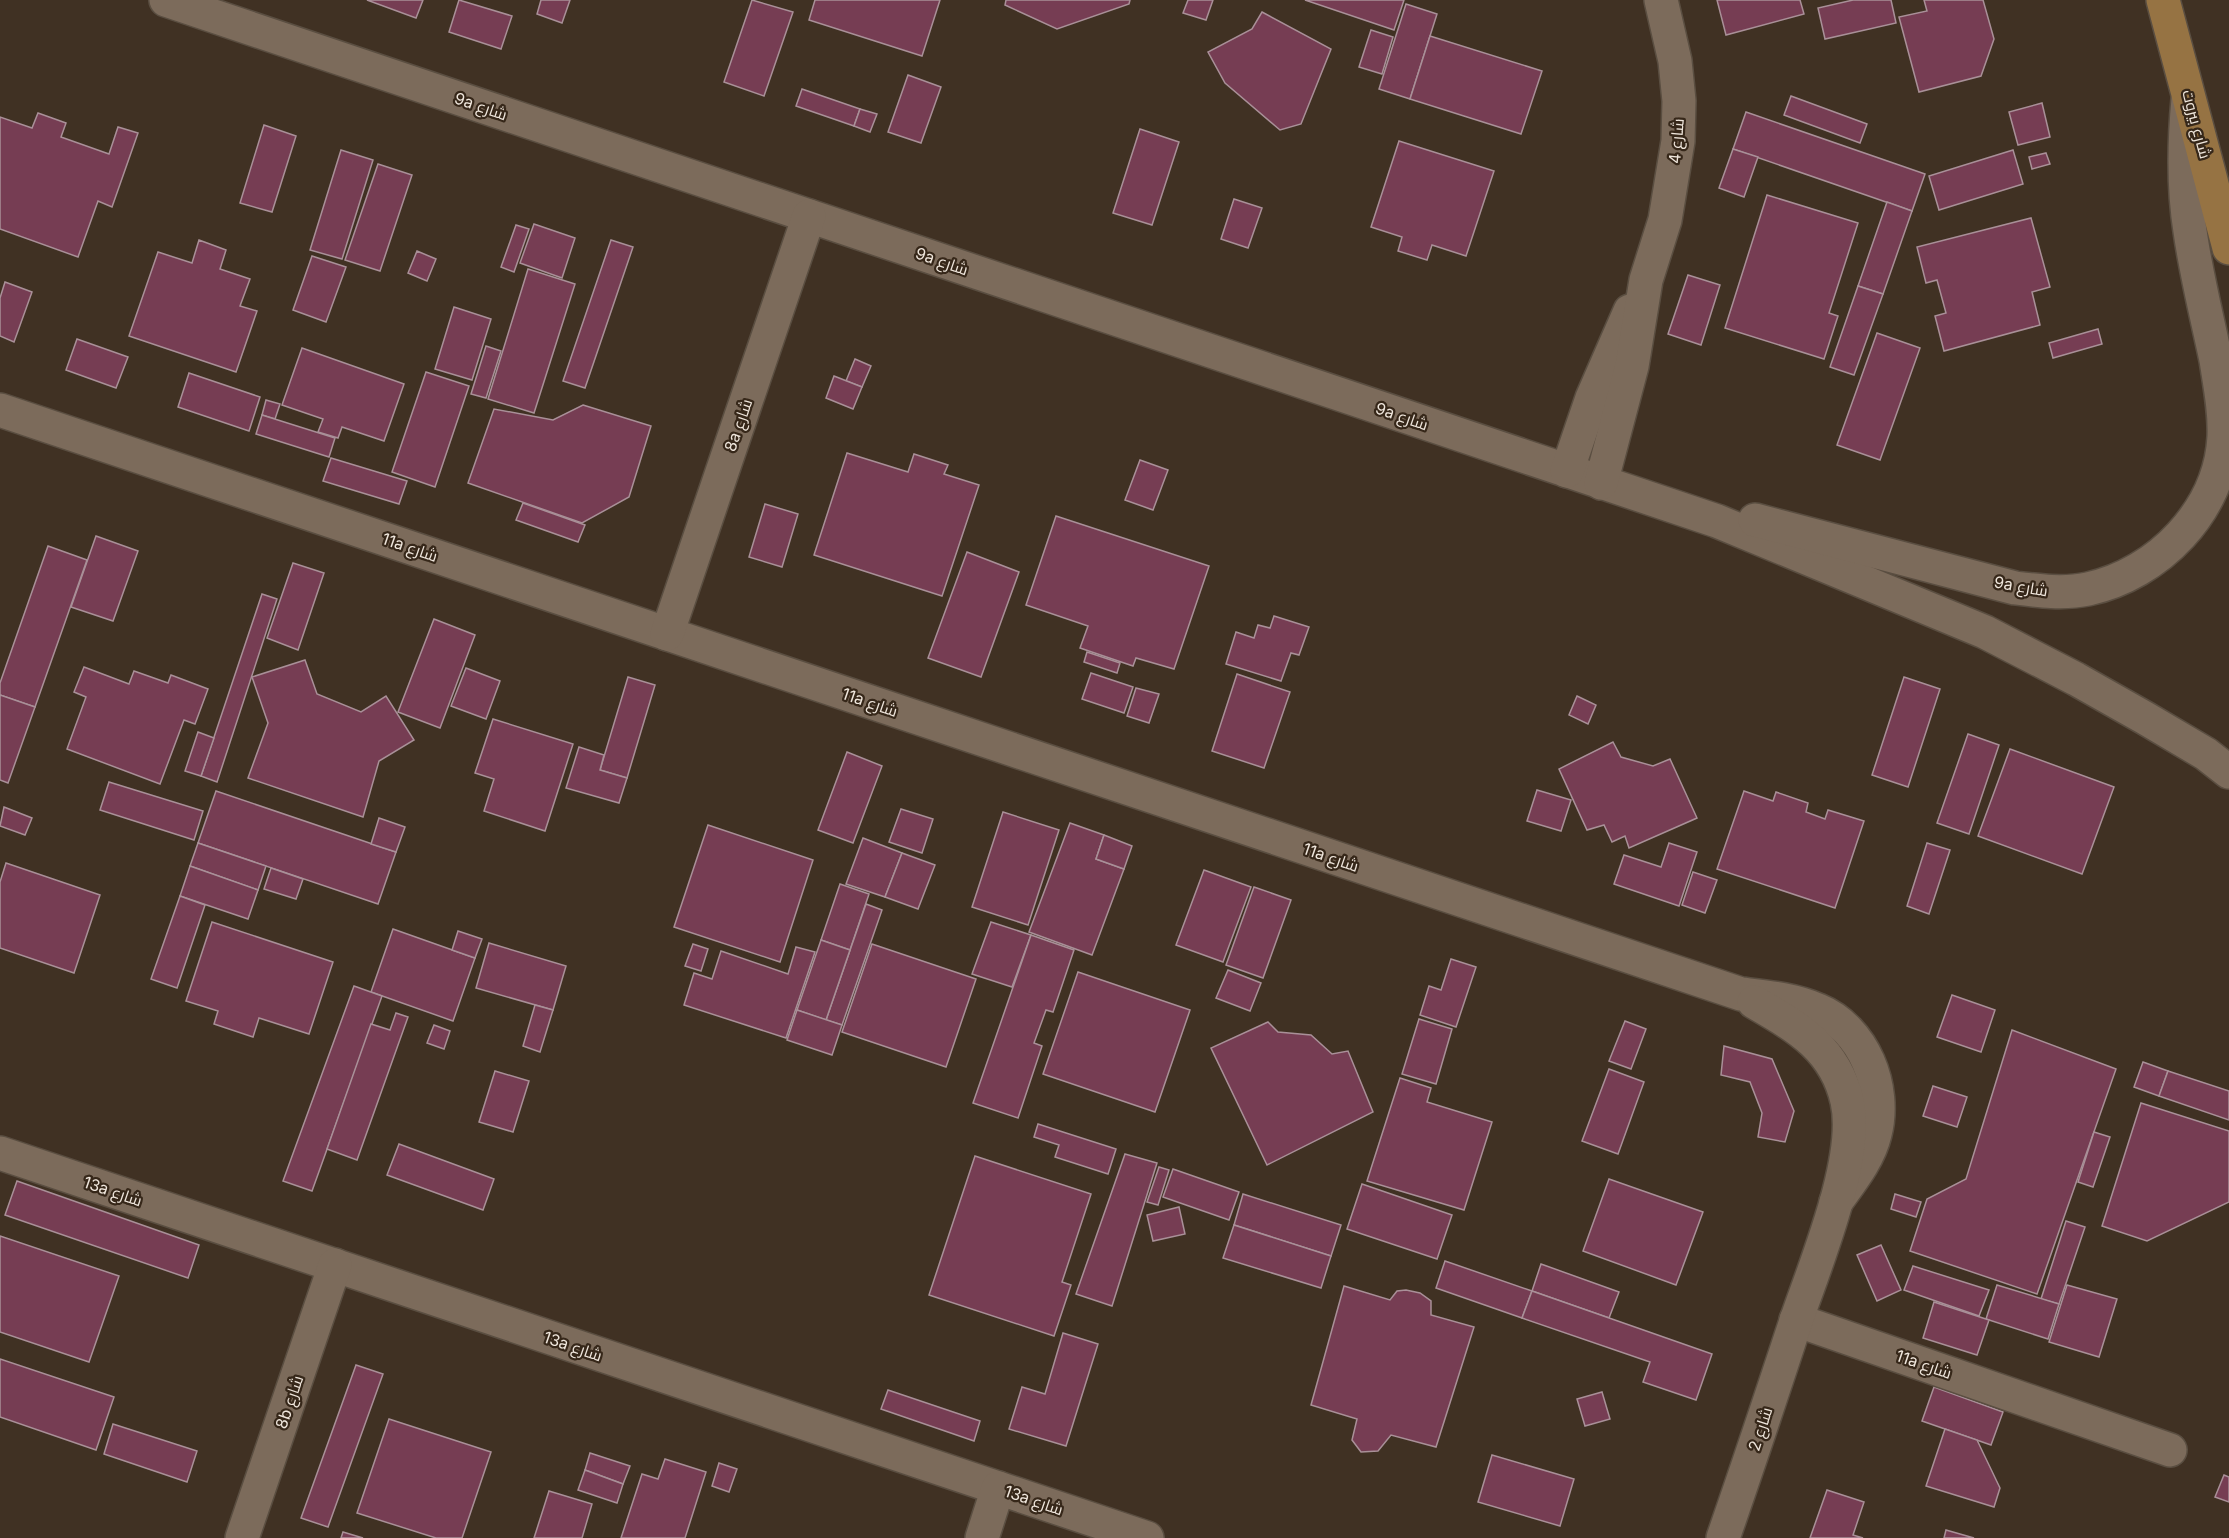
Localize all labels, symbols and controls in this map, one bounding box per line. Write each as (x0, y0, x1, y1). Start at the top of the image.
street label: شارع بيروت (2176, 87, 2216, 161)
street label: 9a شارع (451, 88, 510, 126)
street label: شارع 4 (1664, 117, 1690, 165)
street label: 9a شارع (912, 243, 971, 281)
street label: 8a شارع (720, 396, 758, 455)
street label: 9a شارع (1372, 398, 1431, 436)
street label: 11a شارع (379, 528, 440, 568)
street label: 9a شارع (1992, 571, 2050, 603)
street label: 11a شارع (839, 683, 900, 723)
street label: 11a شارع (1300, 838, 1361, 878)
street label: 13a شارع (80, 1172, 145, 1212)
street label: 13a شارع (540, 1327, 605, 1367)
street label: 11a شارع (1893, 1345, 1954, 1385)
street label: 8b شارع (271, 1373, 309, 1432)
street label: شارع 2 (1743, 1404, 1778, 1454)
street label: 13a شارع (1001, 1481, 1066, 1521)

